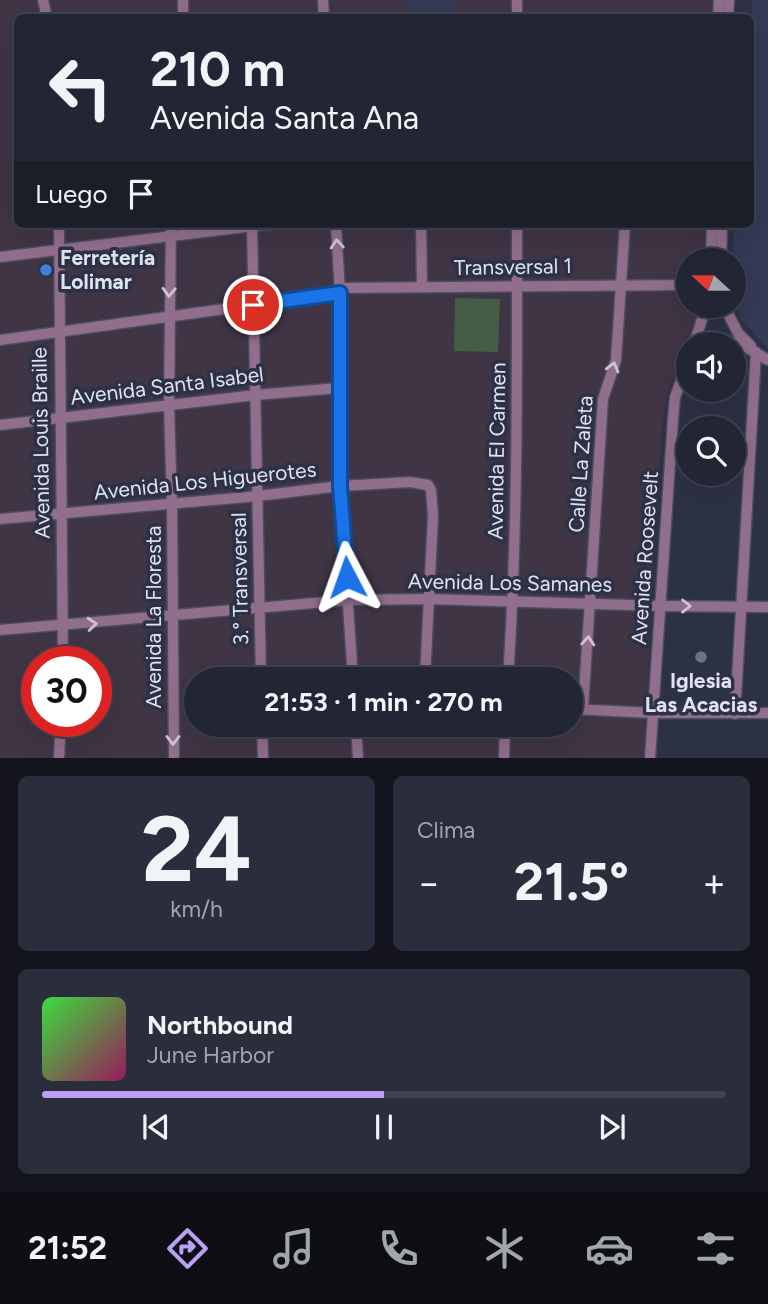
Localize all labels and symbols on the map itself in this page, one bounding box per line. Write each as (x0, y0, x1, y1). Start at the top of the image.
one-way arrow (330, 238, 345, 249)
place label: Ferretería Lolimar (60, 245, 155, 294)
north arrow (676, 248, 746, 318)
street label: Transversal 1 (454, 253, 572, 280)
marker: Ferretería Lolimar (38, 262, 54, 278)
pin (223, 275, 283, 335)
one-way arrow (162, 287, 177, 298)
street label: Avenida Louis Braille (26, 347, 55, 539)
street label: Avenida Santa Isabel (69, 361, 265, 410)
one-way arrow (605, 361, 619, 373)
street label: Avenida El Carmen (482, 362, 511, 540)
street label: Calle La Zaleta (563, 395, 598, 533)
street label: Avenida Los Higuerotes (92, 456, 317, 505)
street label: Avenida Roosevelt (626, 470, 663, 646)
street label: 3.° Transversal (226, 512, 253, 646)
street label: Avenida La Floresta (141, 526, 166, 708)
position arrow (310, 540, 384, 614)
street label: Avenida Los Samanes (408, 568, 612, 597)
one-way arrow (682, 598, 692, 614)
one-way arrow (87, 617, 98, 632)
one-way arrow (580, 635, 595, 646)
speed limit sign: 30 (21, 646, 112, 737)
marker: Iglesia Las Acacias (693, 649, 709, 665)
place label: Iglesia Las Acacias (645, 668, 758, 717)
one-way arrow (166, 735, 181, 746)

